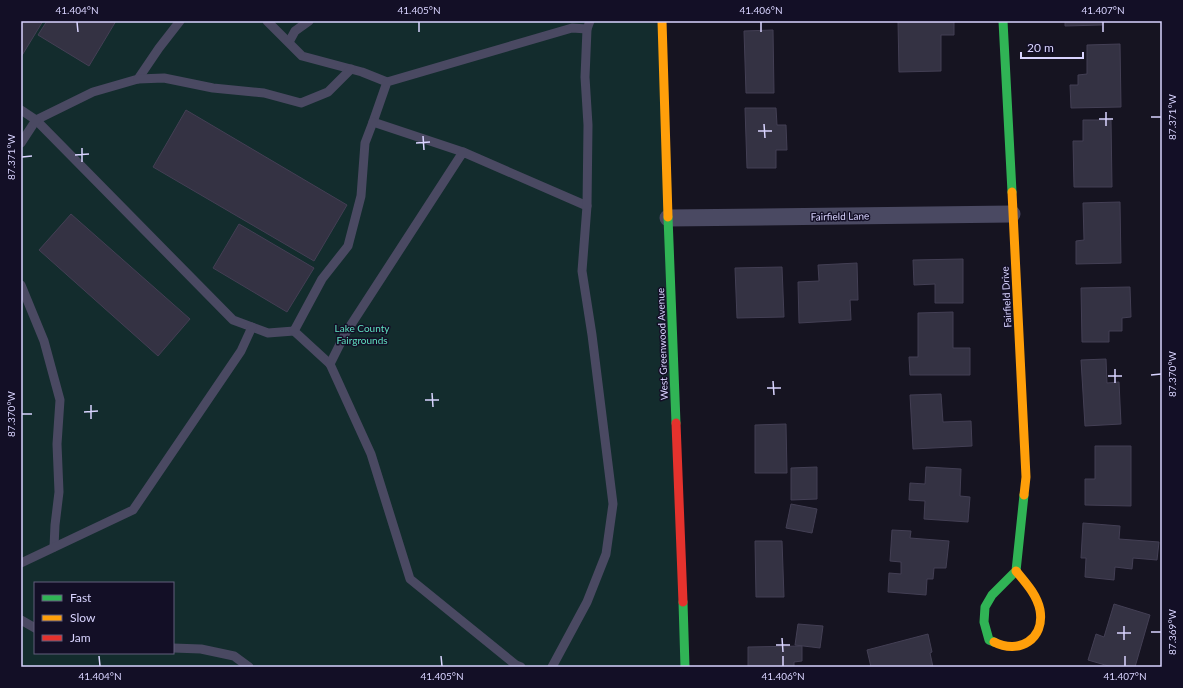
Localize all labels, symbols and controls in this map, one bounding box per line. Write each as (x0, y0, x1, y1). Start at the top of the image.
text: 41.404°N (55, 4, 99, 16)
text: 41.405°N (397, 4, 441, 16)
text: 41.406°N (739, 4, 783, 16)
text: 41.407°N (1081, 4, 1125, 16)
scale bar (1021, 34, 1083, 60)
text: 20 m (1027, 40, 1054, 55)
text: 87.371°W (1166, 93, 1178, 140)
text: 87.371°W (5, 133, 17, 180)
street label: Fairfield Lane (811, 209, 869, 223)
street label: Fairfield Drive (998, 266, 1014, 328)
street label: West Greenwood Avenue (654, 288, 670, 400)
park label: Lake County Fairgrounds (335, 322, 390, 346)
text: 87.370°W (1166, 350, 1178, 397)
text: 87.370°W (5, 390, 17, 437)
legend (34, 582, 174, 654)
text: Fast (70, 590, 92, 605)
text: 87.369°W (1166, 608, 1178, 655)
text: Slow (70, 610, 96, 625)
text: Jam (70, 630, 91, 645)
text: 41.404°N (78, 670, 122, 682)
text: 41.405°N (420, 670, 464, 682)
text: 41.406°N (761, 670, 805, 682)
text: 41.407°N (1103, 670, 1147, 682)

